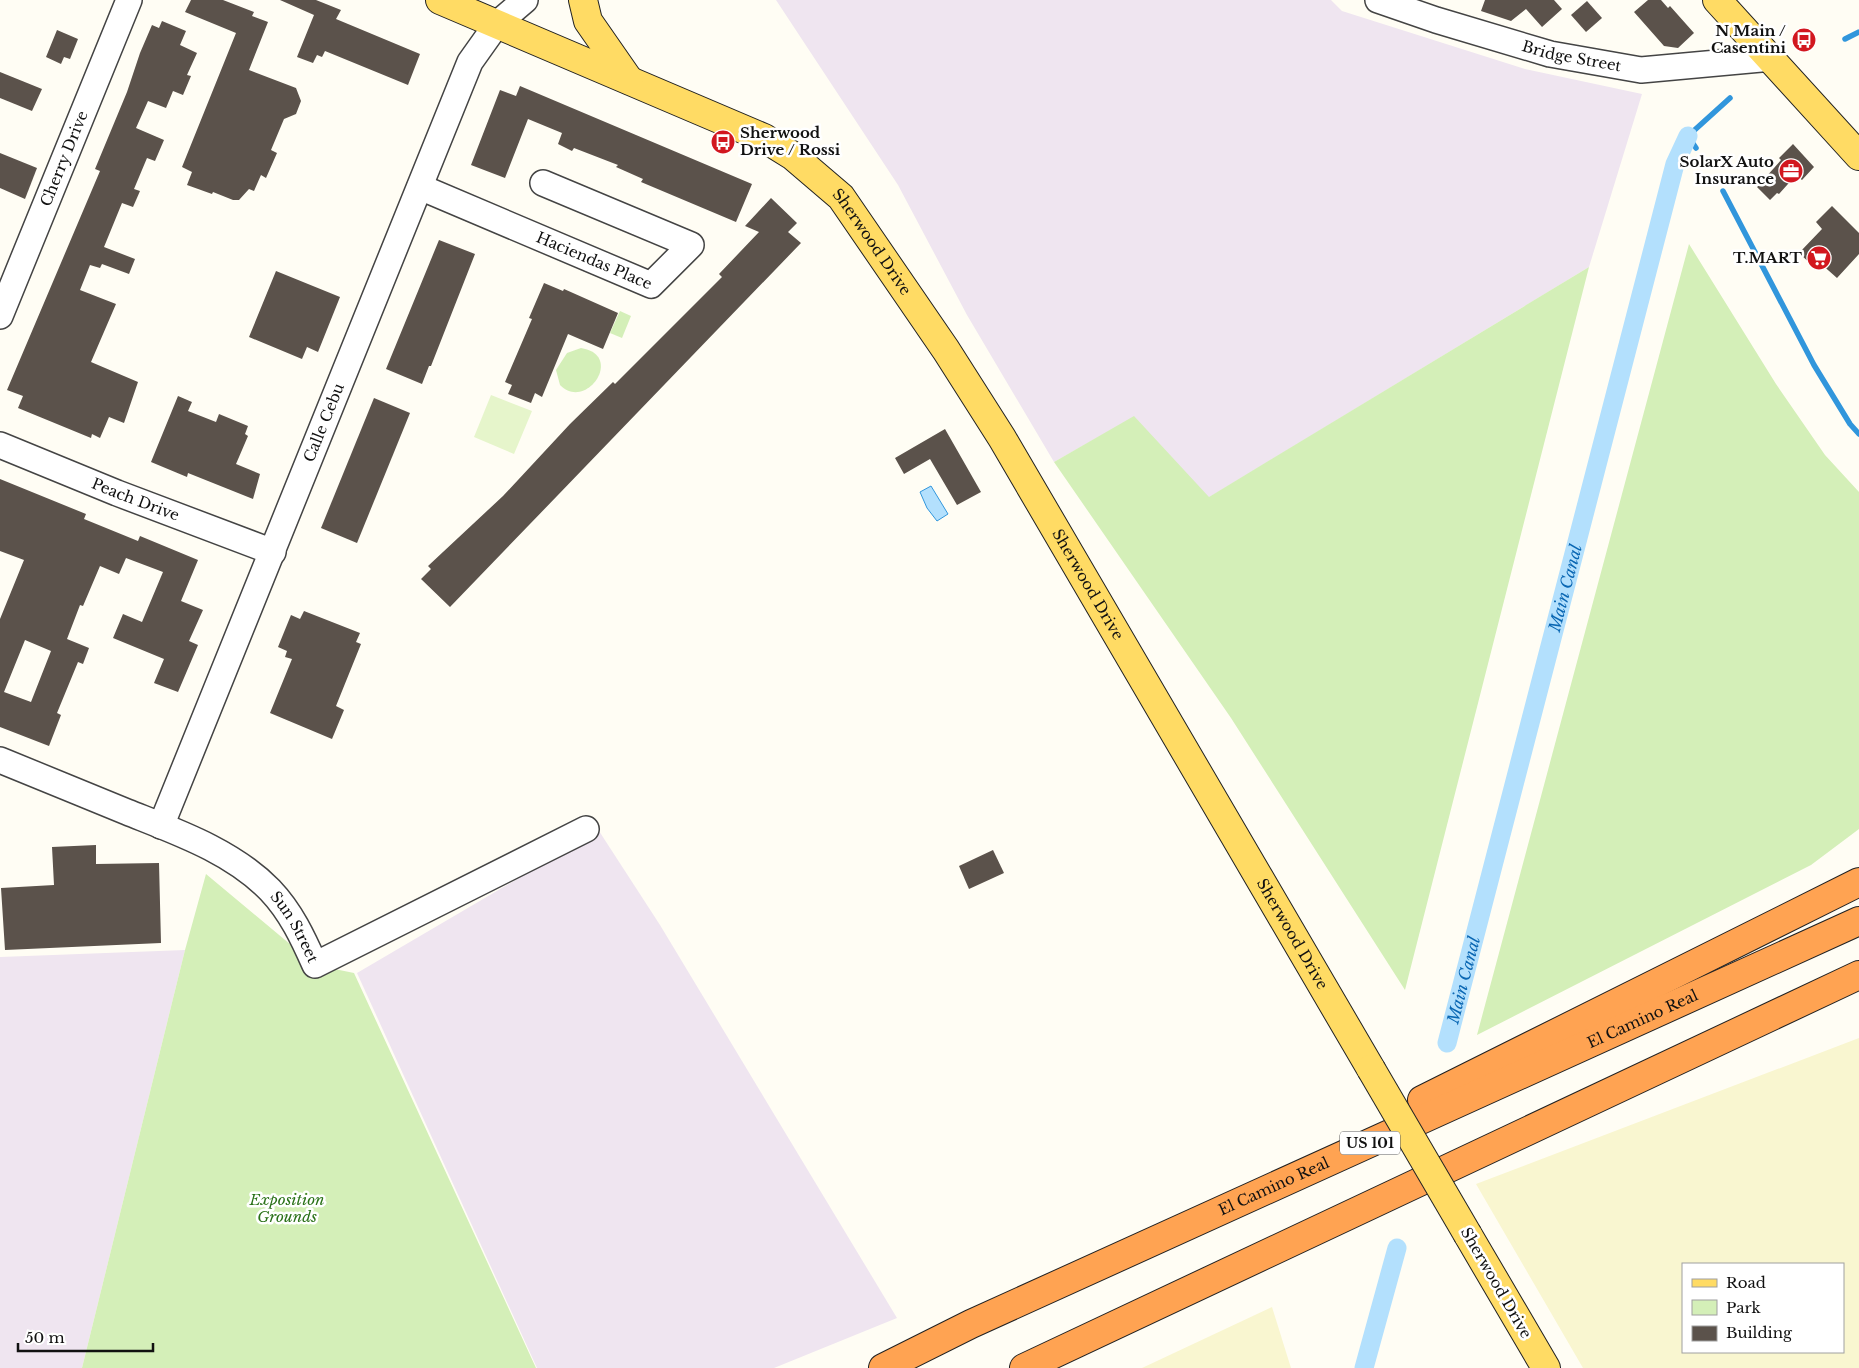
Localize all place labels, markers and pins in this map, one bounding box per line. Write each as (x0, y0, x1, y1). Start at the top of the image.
place label: N Main / Casentini (1711, 21, 1787, 57)
bus stop icon: N Main / Casentini (1791, 27, 1817, 53)
place label: Sherwood Drive / Rossi (740, 123, 841, 159)
bus stop icon: Sherwood Drive / Rossi (710, 129, 736, 155)
place label: SolarX Auto Insurance (1680, 152, 1774, 188)
office icon: SolarX Auto Insurance (1778, 158, 1804, 184)
supermarket icon: T.MART (1806, 245, 1832, 271)
place label: T.MART (1733, 248, 1803, 267)

